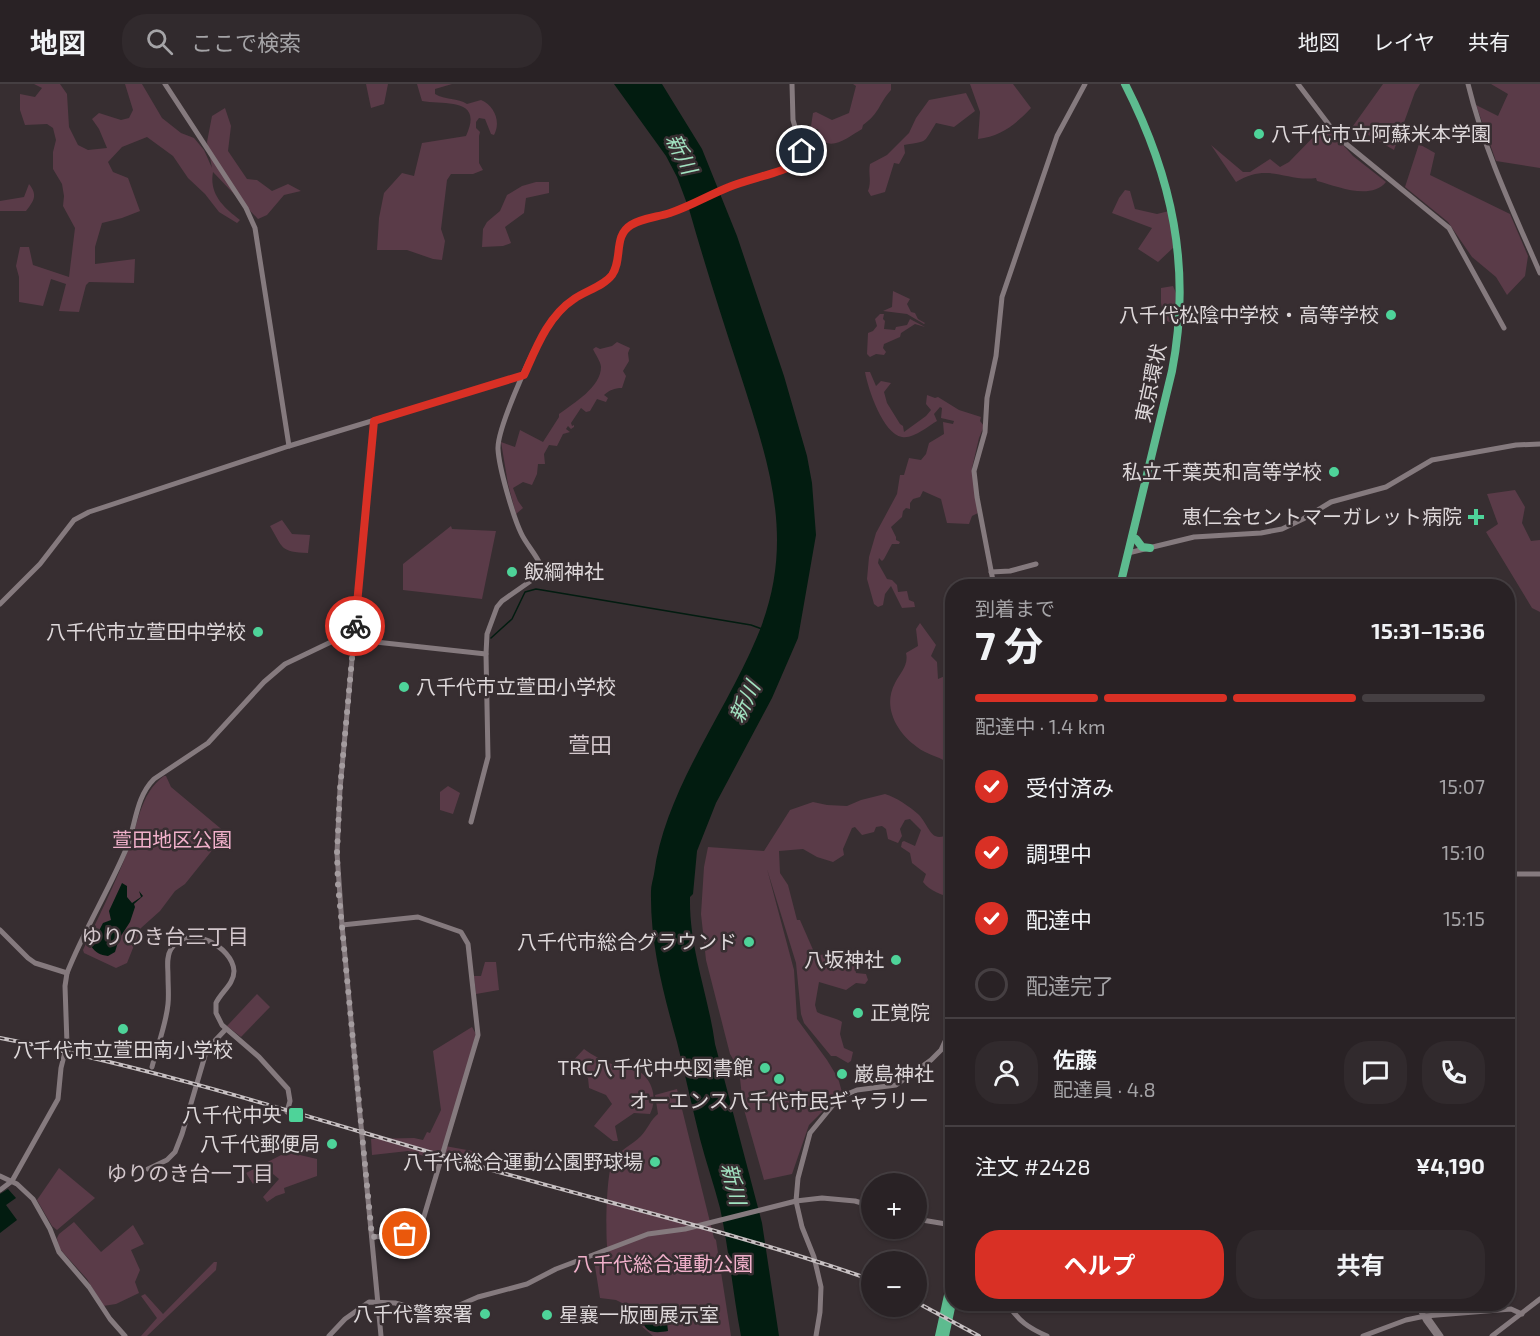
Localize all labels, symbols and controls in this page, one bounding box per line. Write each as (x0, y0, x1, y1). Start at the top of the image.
search box (122, 14, 542, 68)
text: 地図 (30, 25, 86, 59)
icon: search (143, 25, 176, 58)
text: ここで検索 (191, 29, 301, 55)
text: 地図 (1298, 29, 1340, 54)
text: レイヤ (1373, 29, 1435, 54)
text: 共有 (1468, 29, 1510, 54)
place label: 八千代市立阿蘇米本学園 (1271, 121, 1491, 145)
pin (776, 125, 827, 176)
marker: 八千代市立阿蘇米本学園 (1252, 127, 1266, 141)
water label: 新川 (662, 129, 704, 179)
icon: home (785, 134, 818, 167)
place label: 八千代松陰中学校・高等学校 (1119, 302, 1379, 326)
marker: 八千代松陰中学校・高等学校 (1384, 308, 1398, 322)
street label: 東京環状 (1130, 341, 1170, 424)
place label: 私立千葉英和高等学校 (1122, 459, 1322, 483)
marker: 私立千葉英和高等学校 (1327, 465, 1341, 479)
place label: 恵仁会セントマーガレット病院 (1182, 504, 1462, 528)
marker: 恵仁会セントマーガレット病院 (1467, 508, 1485, 526)
place label: 飯綱神社 (524, 559, 604, 583)
marker: 飯綱神社 (505, 565, 519, 579)
courier (325, 596, 385, 656)
text: 到着まで (975, 596, 1055, 620)
icon: bike (339, 610, 372, 643)
text: 15:31–15:36 (1371, 617, 1485, 643)
place label: 八千代市立萱田中学校 (46, 619, 246, 643)
text: 7 分 (975, 621, 1043, 668)
marker: 八千代市立萱田中学校 (251, 625, 265, 639)
place label: 八千代市立萱田小学校 (416, 674, 616, 698)
water label: 新川 (723, 675, 765, 726)
marker: 八千代市立萱田小学校 (397, 680, 411, 694)
text: 配達中 · 1.4 km (975, 714, 1105, 738)
district label: 萱田 (568, 731, 612, 757)
icon: check (975, 770, 1008, 803)
text: 受付済み (1026, 774, 1114, 800)
text: 15:07 (1439, 774, 1485, 798)
park label: 萱田地区公園 (112, 827, 232, 851)
icon: check (975, 836, 1008, 869)
text: 調理中 (1026, 840, 1092, 866)
text: 15:10 (1442, 840, 1485, 864)
icon: check (975, 902, 1008, 935)
text: 配達中 (1026, 906, 1092, 932)
text: 15:15 (1443, 906, 1485, 930)
district label: ゆりのき台三丁目 (81, 923, 249, 948)
place label: 八千代市総合グラウンド (517, 929, 737, 953)
marker: 八千代市総合グラウンド (742, 935, 756, 949)
place label: 八坂神社 (804, 947, 884, 971)
marker: 八坂神社 (889, 953, 903, 967)
text: 配達完了 (1026, 972, 1114, 998)
place label: 正覚院 (870, 1000, 930, 1024)
marker: 正覚院 (851, 1006, 865, 1020)
marker: 八千代市立萱田南小学校 (116, 1022, 130, 1036)
place label: 八千代市立萱田南小学校 (13, 1037, 233, 1061)
button: person (975, 1041, 1038, 1104)
button: chat (1344, 1041, 1407, 1104)
button: phone (1422, 1041, 1485, 1104)
text: 佐藤 (1053, 1046, 1097, 1072)
place label: TRC八千代中央図書館 (558, 1055, 753, 1079)
marker: TRC八千代中央図書館 (758, 1061, 772, 1075)
place label: 巌島神社 (854, 1061, 934, 1085)
marker: 巌島神社 (835, 1067, 849, 1081)
marker: オーエンス八千代市民ギャラリー (772, 1072, 786, 1086)
text: 配達員 · 4.8 (1053, 1077, 1156, 1101)
place label: オーエンス八千代市民ギャラリー (629, 1088, 929, 1112)
place label: 八千代中央 (182, 1102, 282, 1126)
marker: 八千代中央 (287, 1106, 305, 1124)
place label: 八千代郵便局 (200, 1131, 320, 1155)
marker: 八千代郵便局 (325, 1137, 339, 1151)
place label: 八千代総合運動公園野球場 (403, 1149, 643, 1173)
text: ¥4,190 (1416, 1152, 1485, 1178)
text: 注文 #2428 (975, 1153, 1091, 1179)
marker: 八千代総合運動公園野球場 (648, 1155, 662, 1169)
district label: ゆりのき台一丁目 (106, 1160, 274, 1185)
water label: 新川 (717, 1160, 752, 1209)
map controls (861, 1173, 927, 1317)
button: + (861, 1173, 927, 1239)
pin (379, 1208, 430, 1259)
icon: bag (388, 1217, 421, 1250)
button: ヘルプ (975, 1230, 1224, 1299)
button: 共有 (1236, 1230, 1485, 1299)
park label: 八千代総合運動公園 (573, 1251, 753, 1275)
button: − (861, 1251, 927, 1317)
place label: 八千代警察署 (353, 1301, 473, 1325)
place label: 星襄一版画展示室 (559, 1302, 719, 1326)
marker: 八千代警察署 (478, 1307, 492, 1321)
marker: 星襄一版画展示室 (540, 1308, 554, 1322)

